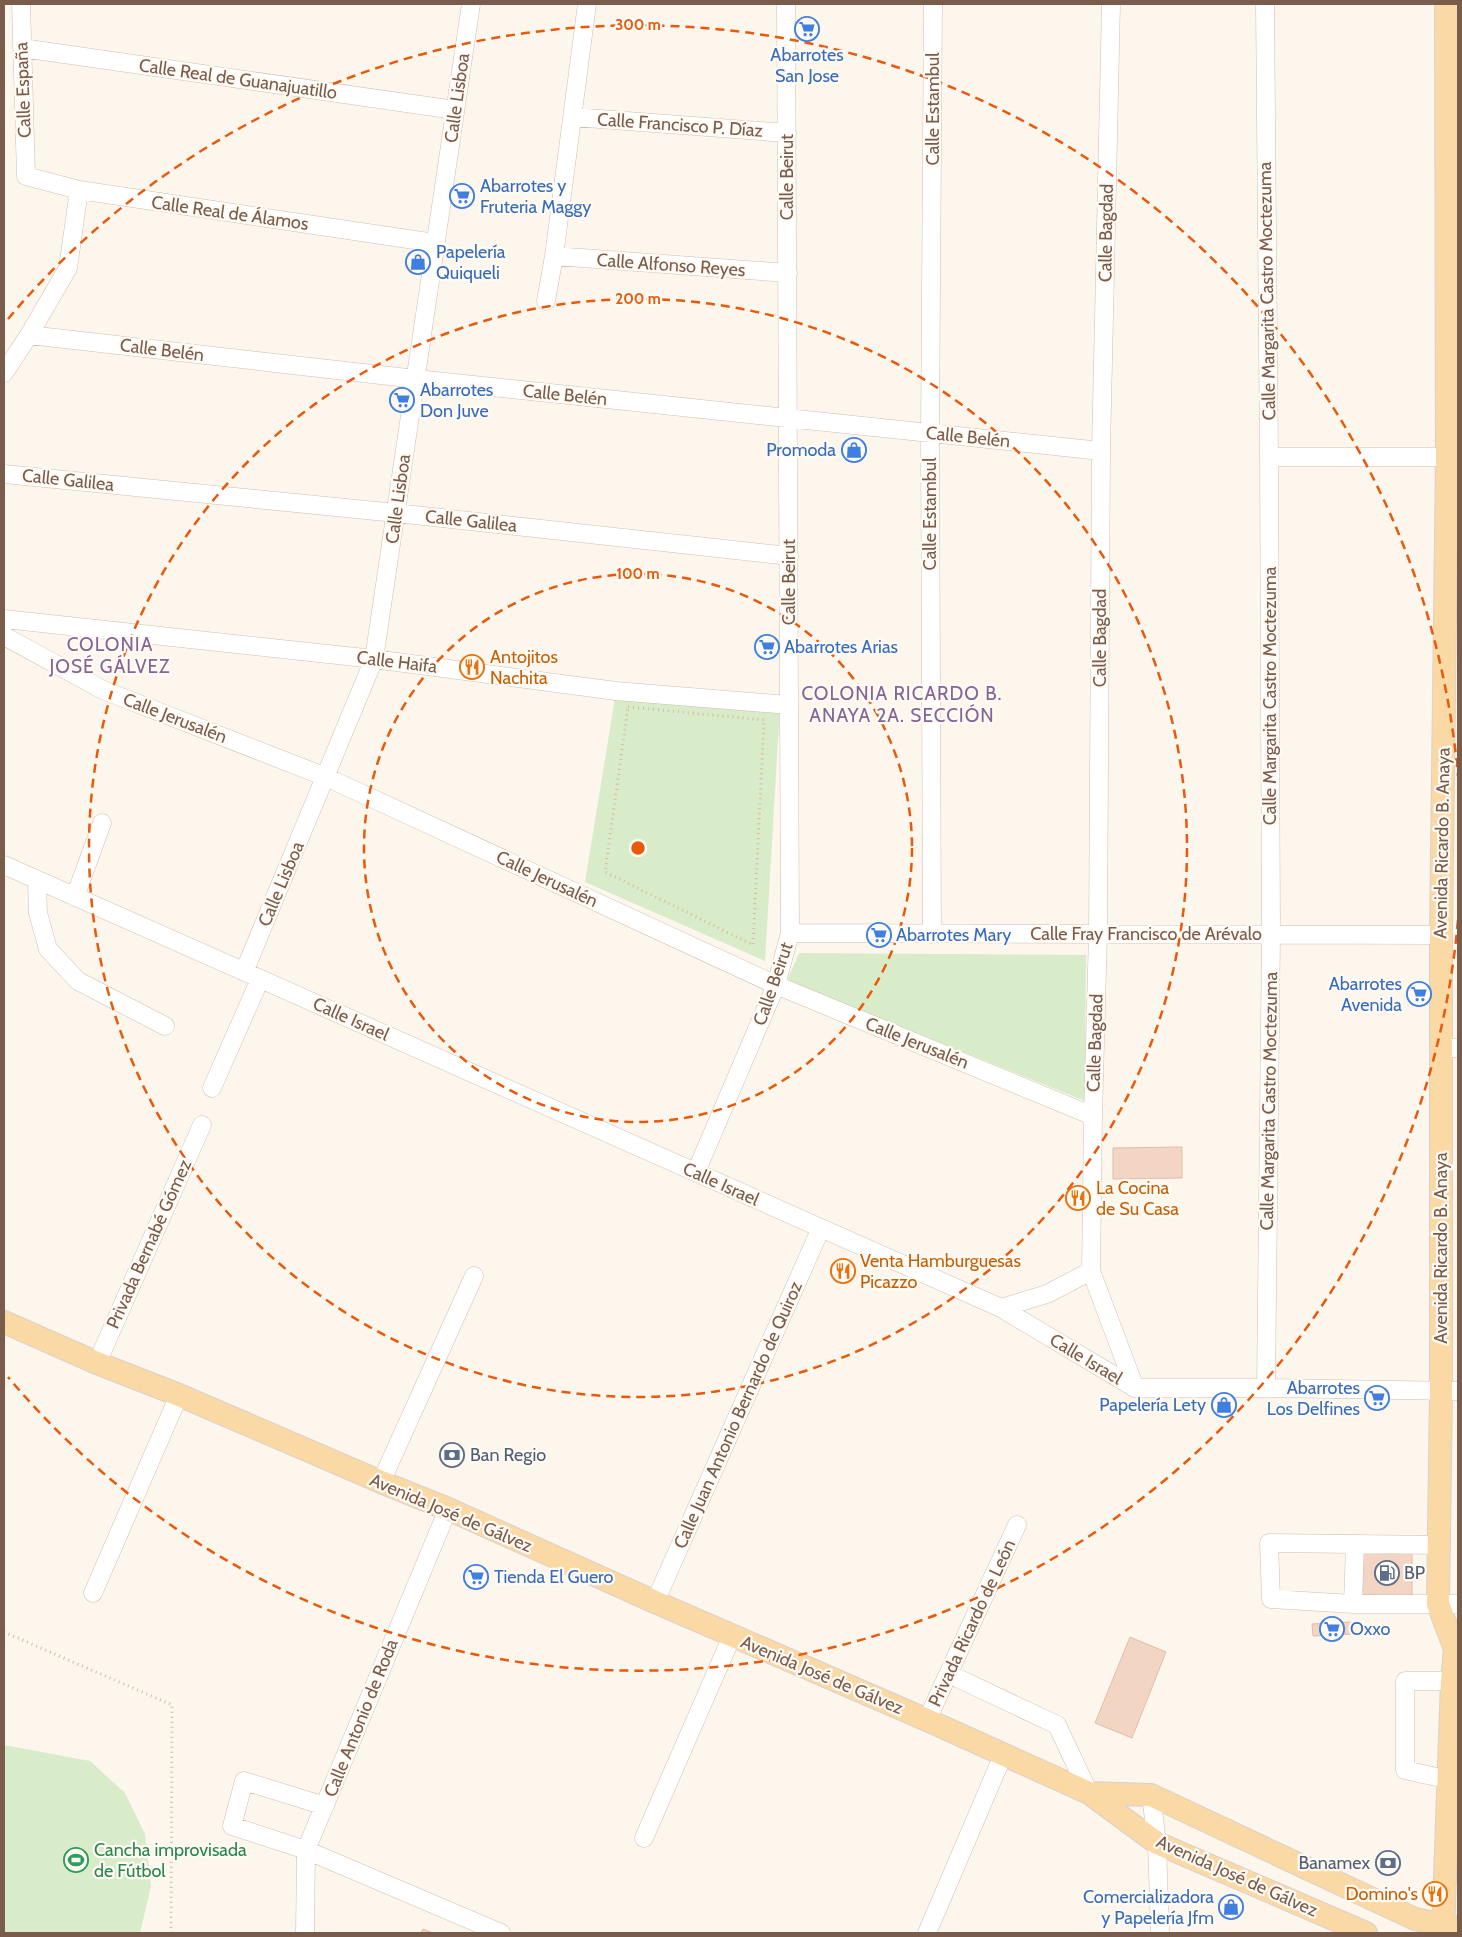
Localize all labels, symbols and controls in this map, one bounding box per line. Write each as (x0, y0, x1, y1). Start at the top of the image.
text: 300 m (615, 16, 661, 34)
supermarket icon: Abarrotes San Jose (794, 16, 820, 42)
street label: Calle España (10, 41, 36, 138)
place label: Abarrotes San Jose (770, 44, 844, 87)
street label: Calle Lisboa (440, 51, 474, 144)
street label: Calle Estambul (922, 52, 944, 165)
street label: Calle Real de Guanajuatillo (137, 54, 339, 104)
street label: Calle Francisco P. Díaz (596, 108, 764, 142)
street label: Calle Beirut (776, 134, 798, 220)
street label: Calle Margarita Castro Moctezuma (1254, 161, 1280, 421)
place label: Abarrotes y Fruteria Maggy (480, 175, 591, 218)
supermarket icon: Abarrotes y Fruteria Maggy (449, 183, 475, 209)
street label: Calle Bagdad (1094, 184, 1118, 282)
street label: Calle Real de Álamos (150, 191, 310, 235)
place label: Papelería Quiqueli (436, 241, 506, 284)
shop icon: Papelería Quiqueli (405, 249, 431, 275)
street label: Calle Alfonso Reyes (596, 249, 746, 281)
text: 200 m (615, 290, 661, 308)
street label: Calle Belén (119, 334, 205, 366)
place label: Abarrotes Don Juve (420, 379, 493, 422)
street label: Calle Belén (522, 380, 608, 410)
supermarket icon: Abarrotes Don Juve (389, 387, 415, 413)
street label: Calle Belén (925, 422, 1011, 452)
shop icon: Promoda (841, 437, 867, 463)
place label: Promoda (766, 439, 836, 461)
street label: Calle Lisboa (381, 452, 415, 545)
street label: Calle Estambul (919, 457, 941, 570)
street label: Calle Galilea (21, 464, 115, 496)
street label: Calle Galilea (424, 505, 518, 537)
street label: Calle Beirut (778, 539, 800, 625)
text: 100 m (616, 565, 660, 583)
street label: Calle Margarita Castro Moctezuma (1259, 566, 1281, 825)
street label: Calle Bagdad (1089, 589, 1111, 687)
district label: COLONIA JOSÉ GÁLVEZ (49, 633, 170, 678)
supermarket icon: Abarrotes Arias (754, 634, 780, 660)
place label: Abarrotes Arias (784, 636, 898, 658)
street label: Calle Haifa (356, 646, 439, 678)
place label: Antojitos Nachita (490, 646, 558, 689)
restaurant icon: Antojitos Nachita (459, 654, 485, 680)
district label: COLONIA RICARDO B. ANAYA 2A. SECCIÓN (801, 682, 1003, 727)
street label: Calle Jerusalén (120, 688, 230, 748)
street label: Avenida Ricardo B. Anaya (1429, 747, 1455, 939)
street label: Calle Lisboa (253, 838, 309, 930)
centre of rings (629, 839, 647, 857)
street label: Calle Jerusalén (493, 846, 601, 912)
supermarket icon: Abarrotes Mary (866, 922, 892, 948)
street label: Calle Fray Francisco de Arévalo (1030, 923, 1262, 945)
place label: Abarrotes Mary (896, 924, 1011, 946)
street label: Calle Beirut (749, 940, 797, 1028)
street label: Calle Margarita Castro Moctezuma (1256, 971, 1282, 1231)
place label: Abarrotes Avenida (1329, 973, 1402, 1016)
supermarket icon: Abarrotes Avenida (1406, 981, 1432, 1007)
street label: Calle Israel (310, 992, 393, 1046)
street label: Calle Bagdad (1082, 993, 1108, 1093)
street label: Calle Jerusalén (862, 1012, 972, 1074)
street label: Avenida Ricardo B. Anaya (1430, 1152, 1452, 1344)
street label: Privada Bernabé Gómez (102, 1156, 196, 1332)
street label: Calle Israel (680, 1157, 763, 1211)
place label: La Cocina de Su Casa (1096, 1177, 1179, 1220)
restaurant icon: La Cocina de Su Casa (1065, 1185, 1091, 1211)
place label: Venta Hamburguesas Picazzo (860, 1250, 1021, 1293)
restaurant icon: Venta Hamburguesas Picazzo (830, 1258, 856, 1284)
street label: Calle Juan Antonio Bernardo de Quiroz (669, 1277, 807, 1552)
street label: Calle Israel (1046, 1329, 1127, 1390)
place label: Abarrotes Los Delfines (1267, 1377, 1360, 1420)
supermarket icon: Abarrotes Los Delfines (1364, 1385, 1390, 1411)
shop icon: Papelería Lety (1211, 1392, 1237, 1418)
place label: Papelería Lety (1099, 1394, 1206, 1416)
bank icon: Ban Regio (439, 1442, 465, 1468)
place label: Ban Regio (470, 1444, 546, 1466)
street label: Avenida José de Gálvez (366, 1469, 536, 1557)
street label: Privada Ricardo de León (924, 1536, 1020, 1710)
fuel station icon: BP (1374, 1560, 1400, 1586)
place label: BP (1404, 1562, 1425, 1584)
supermarket icon: Tienda El Guero (463, 1564, 489, 1590)
place label: Tienda El Guero (494, 1566, 614, 1588)
supermarket icon: Oxxo (1319, 1616, 1345, 1642)
place label: Oxxo (1350, 1618, 1390, 1640)
street label: Avenida José de Gálvez (737, 1631, 907, 1719)
street label: Calle Antonio de Roda (319, 1635, 403, 1800)
street label: Avenida José de Gálvez (1153, 1830, 1322, 1922)
place label: Cancha improvisada de Fútbol (94, 1839, 247, 1882)
sports icon: Cancha improvisada de Fútbol (63, 1847, 89, 1873)
bank icon: Banamex (1375, 1850, 1401, 1876)
place label: Banamex (1298, 1852, 1370, 1874)
restaurant icon: Domino's (1422, 1881, 1448, 1907)
place label: Domino's (1346, 1883, 1418, 1905)
place label: Comercializadora y Papelería Jfm (1083, 1886, 1214, 1929)
shop icon: Comercializadora y Papelería Jfm (1218, 1894, 1244, 1920)

